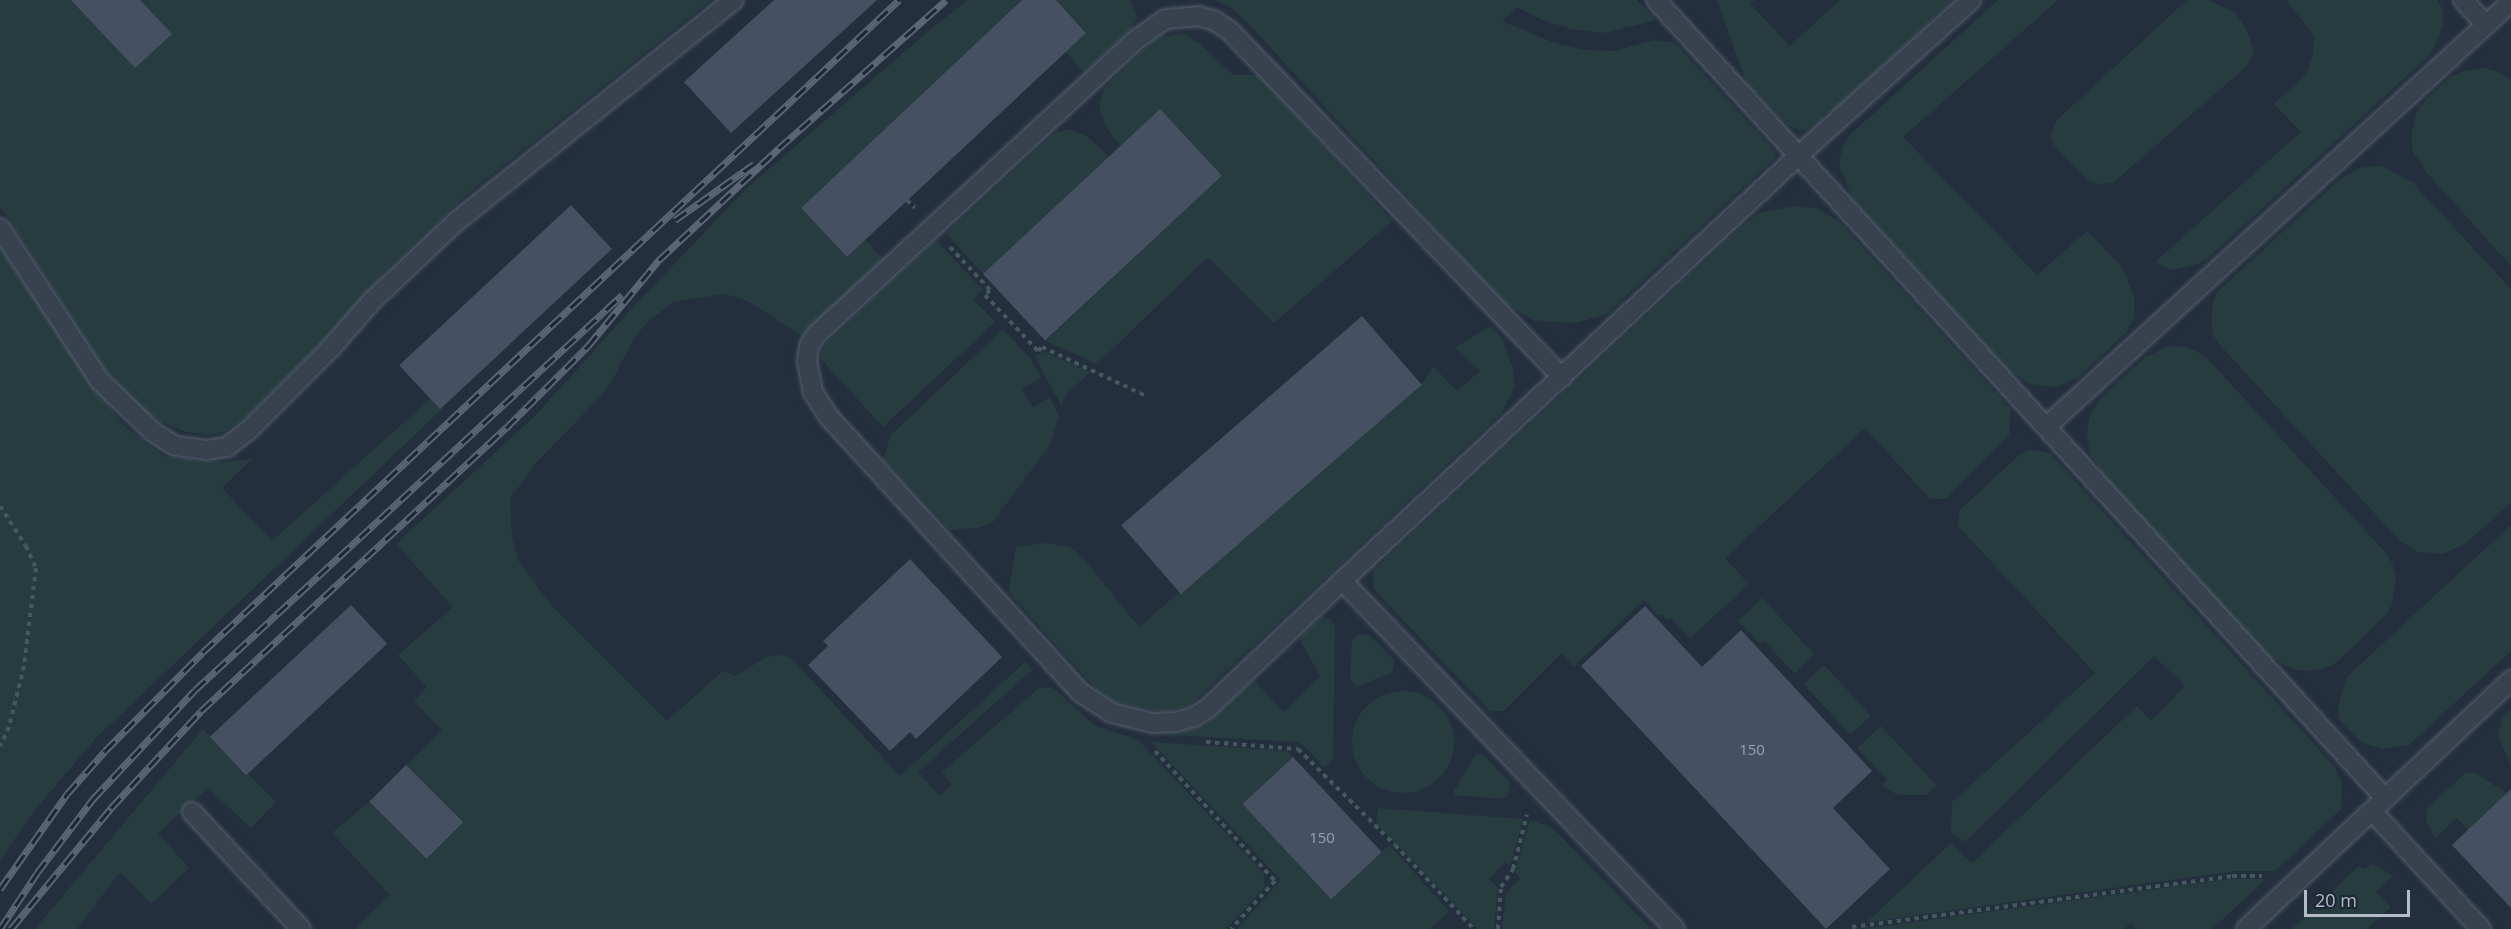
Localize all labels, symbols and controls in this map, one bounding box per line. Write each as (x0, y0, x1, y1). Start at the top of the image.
house number: 150 (1739, 741, 1765, 759)
house number: 150 (1309, 829, 1335, 847)
scale bar (2307, 878, 2414, 916)
text: 20 m (2315, 888, 2357, 912)

